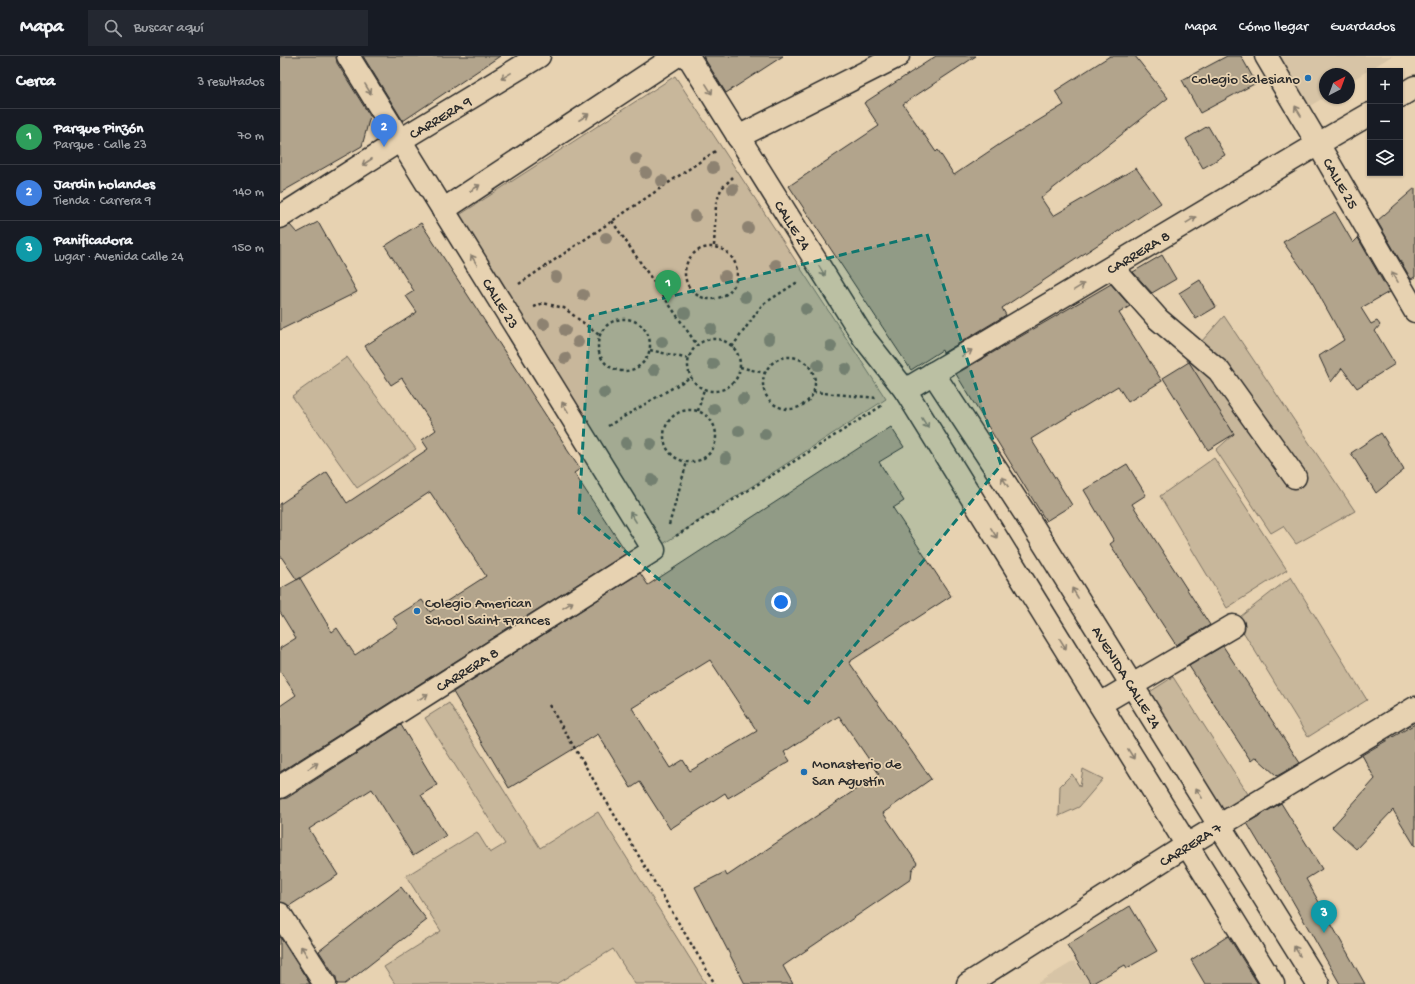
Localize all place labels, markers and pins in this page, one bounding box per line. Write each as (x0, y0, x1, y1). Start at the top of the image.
place label: Colegio Salesiano (1192, 71, 1300, 89)
marker: Colegio Salesiano (1303, 73, 1313, 83)
pin: 2 (371, 114, 397, 147)
pin: 1 (655, 270, 681, 303)
place label: Colegio American School Saint Frances (425, 595, 550, 630)
marker: Colegio American School Saint Frances (412, 606, 422, 616)
place label: Monasterio de San Agustín (812, 756, 902, 791)
marker: Monasterio de San Agustín (799, 767, 809, 777)
pin: 3 (1311, 900, 1337, 933)

